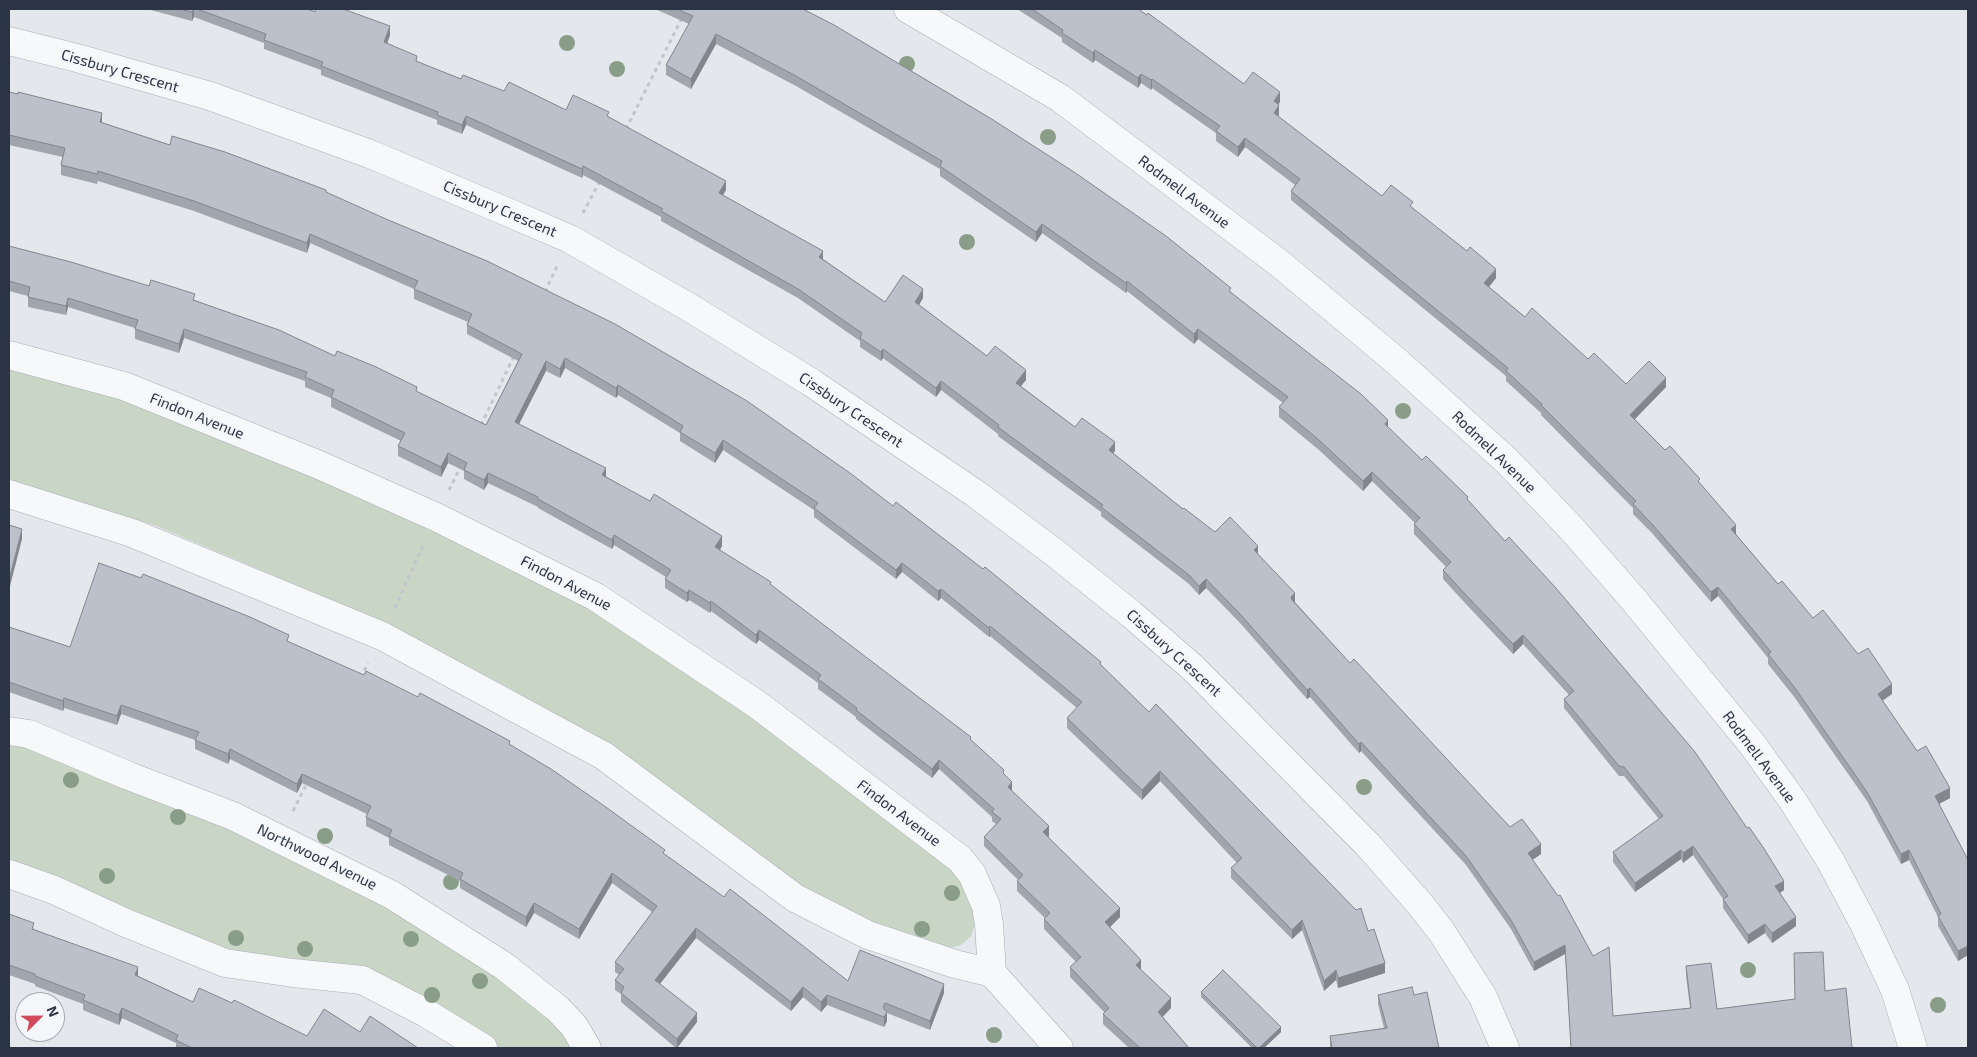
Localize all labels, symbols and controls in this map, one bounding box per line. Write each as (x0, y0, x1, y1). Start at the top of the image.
street label: Cissbury Crescent (59, 46, 181, 96)
street label: Rodmell Avenue (1135, 152, 1233, 232)
street label: Cissbury Crescent (440, 177, 560, 241)
street label: Cissbury Crescent (796, 369, 906, 451)
street label: Findon Avenue (147, 389, 247, 443)
street label: Rodmell Avenue (1448, 407, 1540, 497)
street label: Findon Avenue (518, 552, 614, 614)
street label: Cissbury Crescent (1123, 606, 1225, 700)
street label: Rodmell Avenue (1719, 708, 1799, 806)
street label: Findon Avenue (854, 776, 944, 850)
street label: Northwood Avenue (254, 820, 380, 894)
north arrow (15, 992, 65, 1042)
text: N (44, 1003, 63, 1019)

